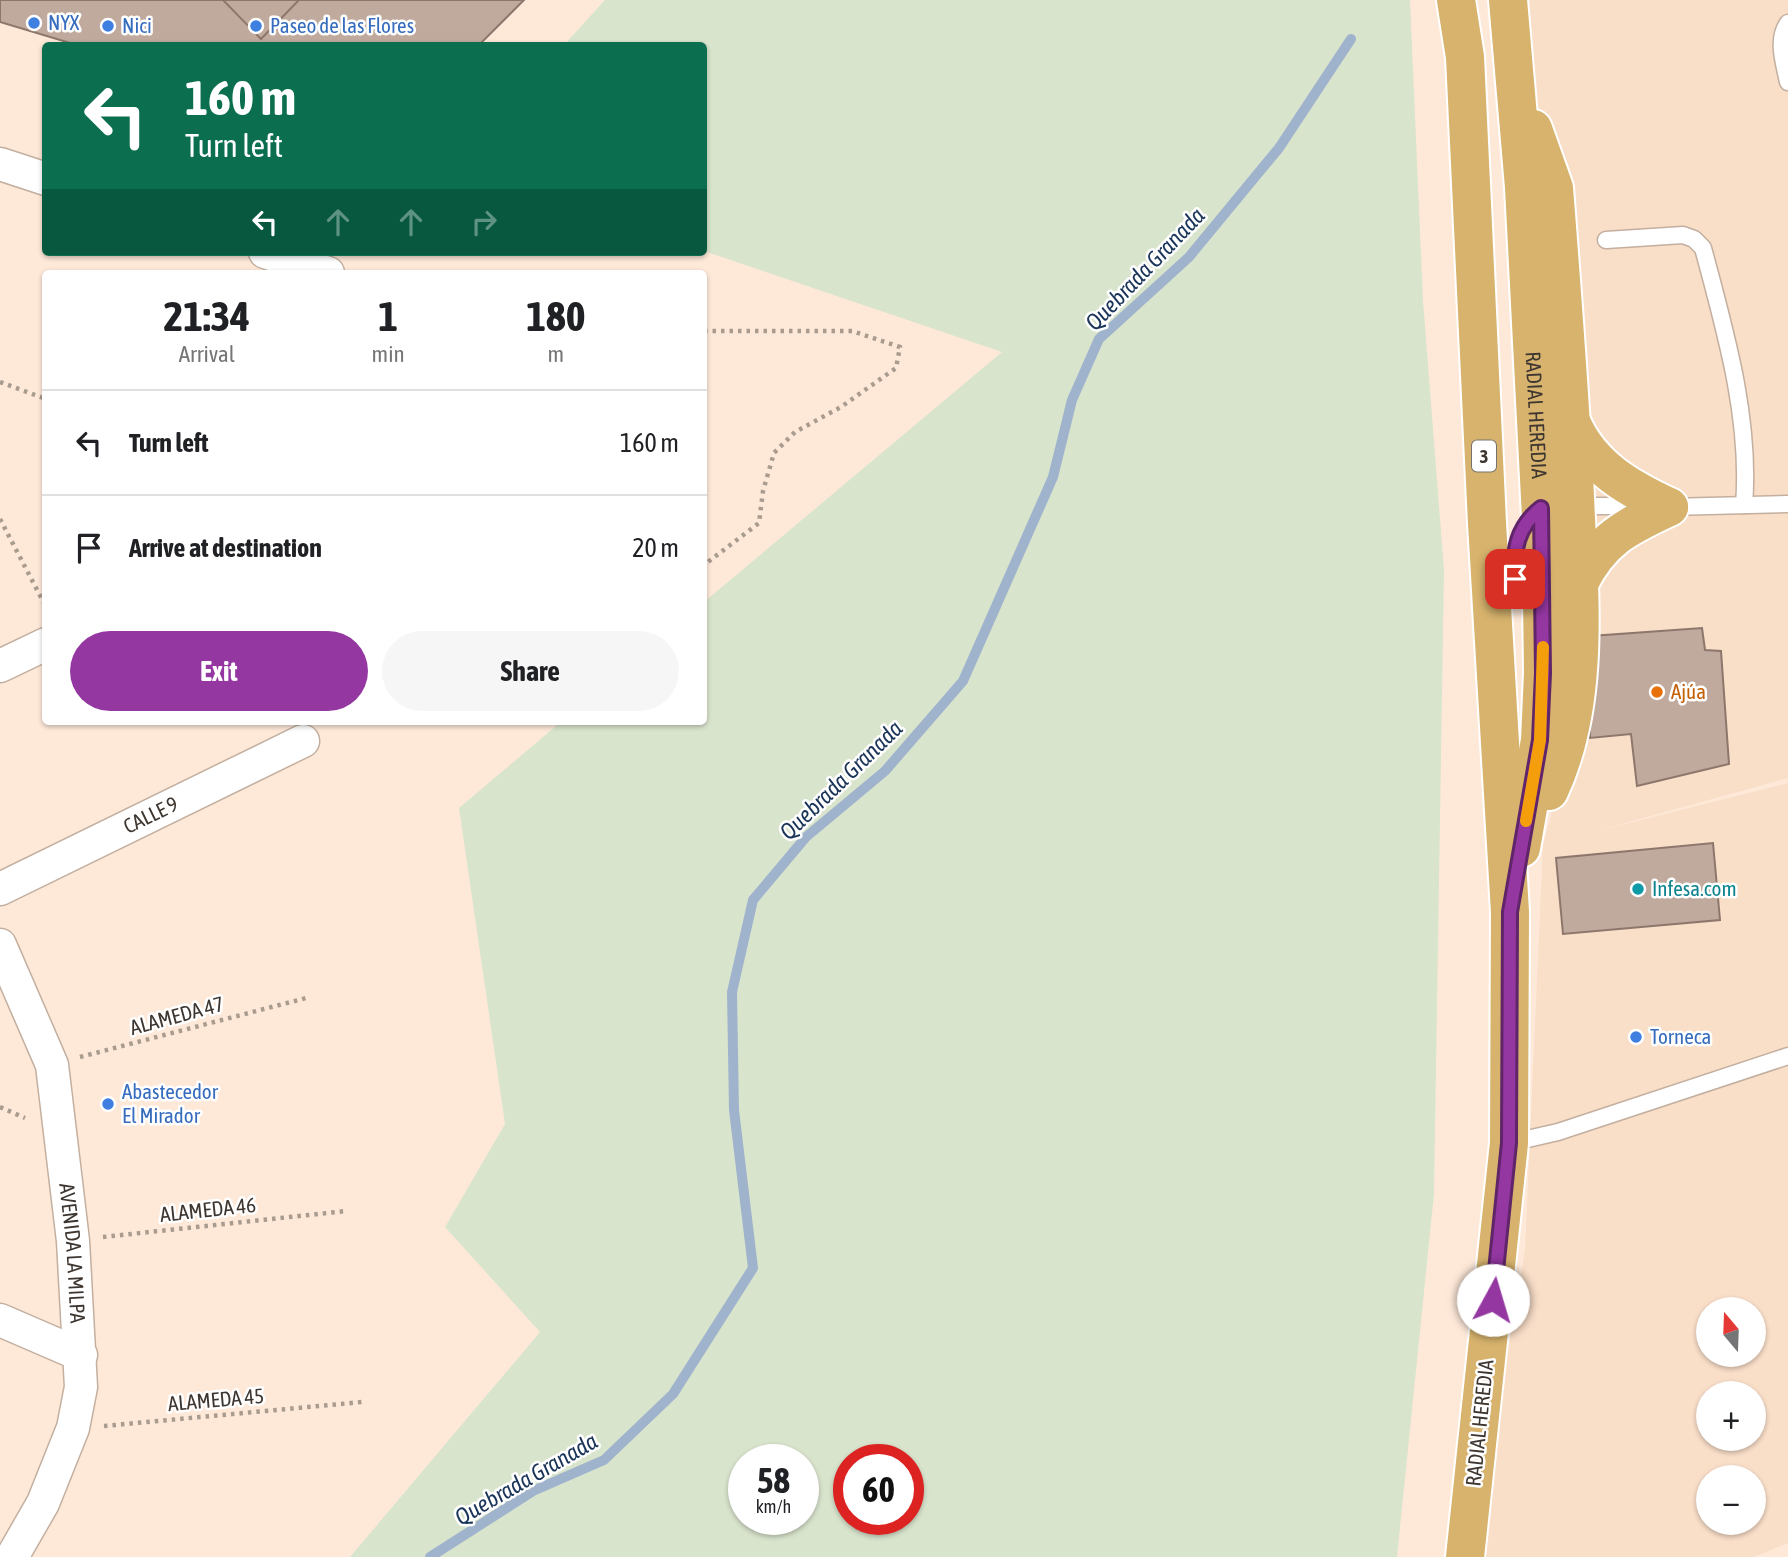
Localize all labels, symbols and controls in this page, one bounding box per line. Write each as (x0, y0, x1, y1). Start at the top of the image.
place label: NYX (48, 10, 80, 34)
place label: Nici (122, 13, 152, 37)
place label: Paseo de las Flores (270, 13, 414, 37)
marker: NYX (26, 15, 42, 31)
marker: Nici (100, 18, 116, 34)
marker: Paseo de las Flores (248, 18, 264, 34)
text: 160 m (185, 69, 296, 125)
icon: left (70, 70, 161, 161)
text: Turn left (185, 127, 283, 164)
water label: Quebrada Granada (1080, 202, 1210, 336)
icon: left (246, 203, 284, 241)
icon: ahead (319, 203, 357, 241)
icon: ahead (392, 203, 430, 241)
icon: right (465, 203, 503, 241)
text: 21:34 (164, 292, 250, 340)
text: 1 (378, 292, 398, 340)
text: 180 (526, 292, 585, 340)
text: Arrival (179, 341, 235, 367)
text: min (372, 341, 405, 367)
text: m (548, 341, 564, 367)
street label: RADIAL HEREDIA (1521, 351, 1552, 480)
icon: left (70, 424, 108, 462)
text: Turn left (129, 428, 209, 458)
text: 160 m (620, 428, 679, 458)
road number: 3 (1472, 440, 1496, 471)
icon: arrive (70, 529, 108, 567)
text: Arrive at destination (129, 533, 322, 563)
text: 20 m (632, 533, 679, 563)
pin (1485, 549, 1545, 609)
icon: arrive (1496, 560, 1534, 598)
button: Exit (70, 631, 368, 711)
button: Share (382, 631, 679, 711)
place label: Ajúa (1671, 679, 1706, 703)
marker: Ajúa (1649, 684, 1665, 700)
water label: Quebrada Granada (774, 715, 908, 845)
street label: CALLE 9 (119, 791, 182, 838)
place label: Infesa.com (1652, 876, 1737, 900)
marker: Infesa.com (1630, 881, 1646, 897)
street label: ALAMEDA 47 (127, 991, 226, 1039)
place label: Torneca (1650, 1024, 1711, 1048)
marker: Torneca (1628, 1029, 1644, 1045)
place label: Abastecedor El Mirador (122, 1079, 219, 1127)
marker: Abastecedor El Mirador (100, 1096, 116, 1112)
street label: AVENIDA LA MILPA (55, 1182, 91, 1324)
street label: ALAMEDA 46 (159, 1192, 257, 1226)
position arrow (1456, 1263, 1530, 1337)
north arrow (1696, 1297, 1766, 1367)
map controls (1696, 1297, 1766, 1535)
street label: RADIAL HEREDIA (1460, 1358, 1498, 1487)
button: + (1696, 1381, 1766, 1451)
street label: ALAMEDA 45 (167, 1383, 265, 1415)
water label: Quebrada Granada (450, 1428, 602, 1530)
speed limit sign: 60 (833, 1444, 924, 1535)
text: 58 (757, 1460, 790, 1500)
button: − (1696, 1465, 1766, 1535)
text: km/h (756, 1496, 791, 1517)

